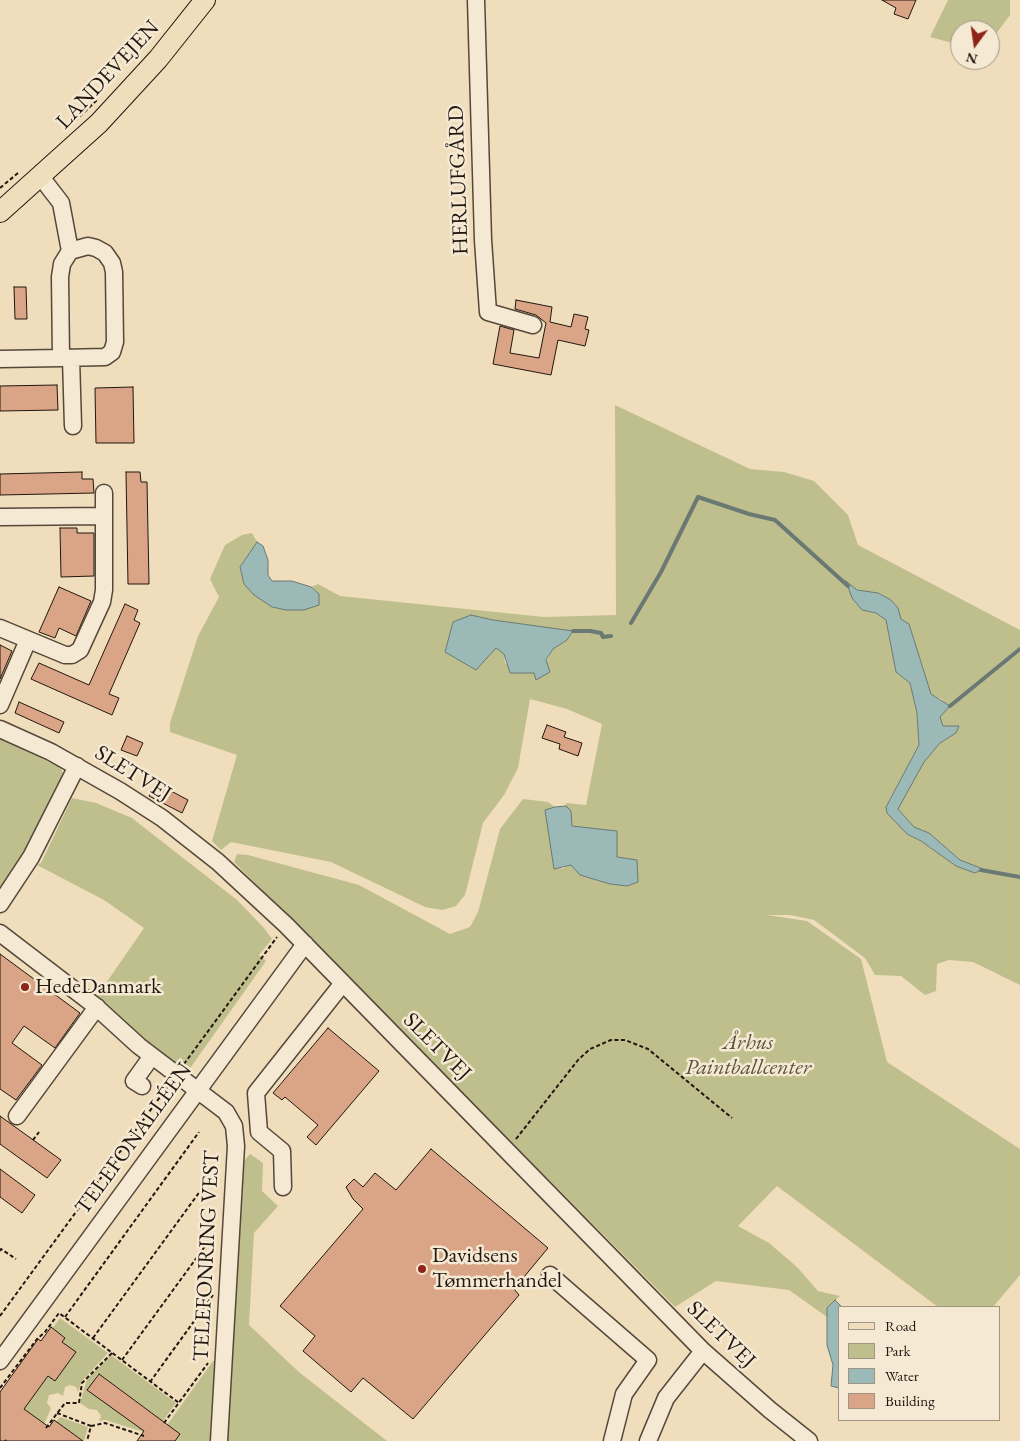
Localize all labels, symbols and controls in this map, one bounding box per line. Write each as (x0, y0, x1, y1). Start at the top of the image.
street label: LANDEVEJEN (51, 15, 165, 135)
north arrow (950, 20, 1000, 70)
text: N (964, 48, 979, 69)
street label: HERLUFGÅRD (443, 105, 475, 255)
street label: SLETVEJ (90, 740, 176, 808)
place label: HedeDanmark (35, 974, 161, 1000)
marker: HedeDanmark (19, 981, 31, 993)
street label: SLETVEJ (397, 1007, 477, 1087)
park label: Århus Paintballcenter (685, 1030, 811, 1082)
street label: TELEFONALLÉEN (70, 1058, 198, 1220)
street label: TELEFONRING VEST (188, 1150, 226, 1362)
place label: Davidsens Tømmerhandel (432, 1243, 562, 1294)
marker: Davidsens Tømmerhandel (416, 1263, 428, 1275)
street label: SLETVEJ (681, 1296, 761, 1374)
legend (838, 1306, 1000, 1421)
text: Road (885, 1316, 916, 1335)
text: Park (885, 1341, 911, 1360)
text: Water (885, 1366, 919, 1385)
text: Building (885, 1391, 935, 1410)

